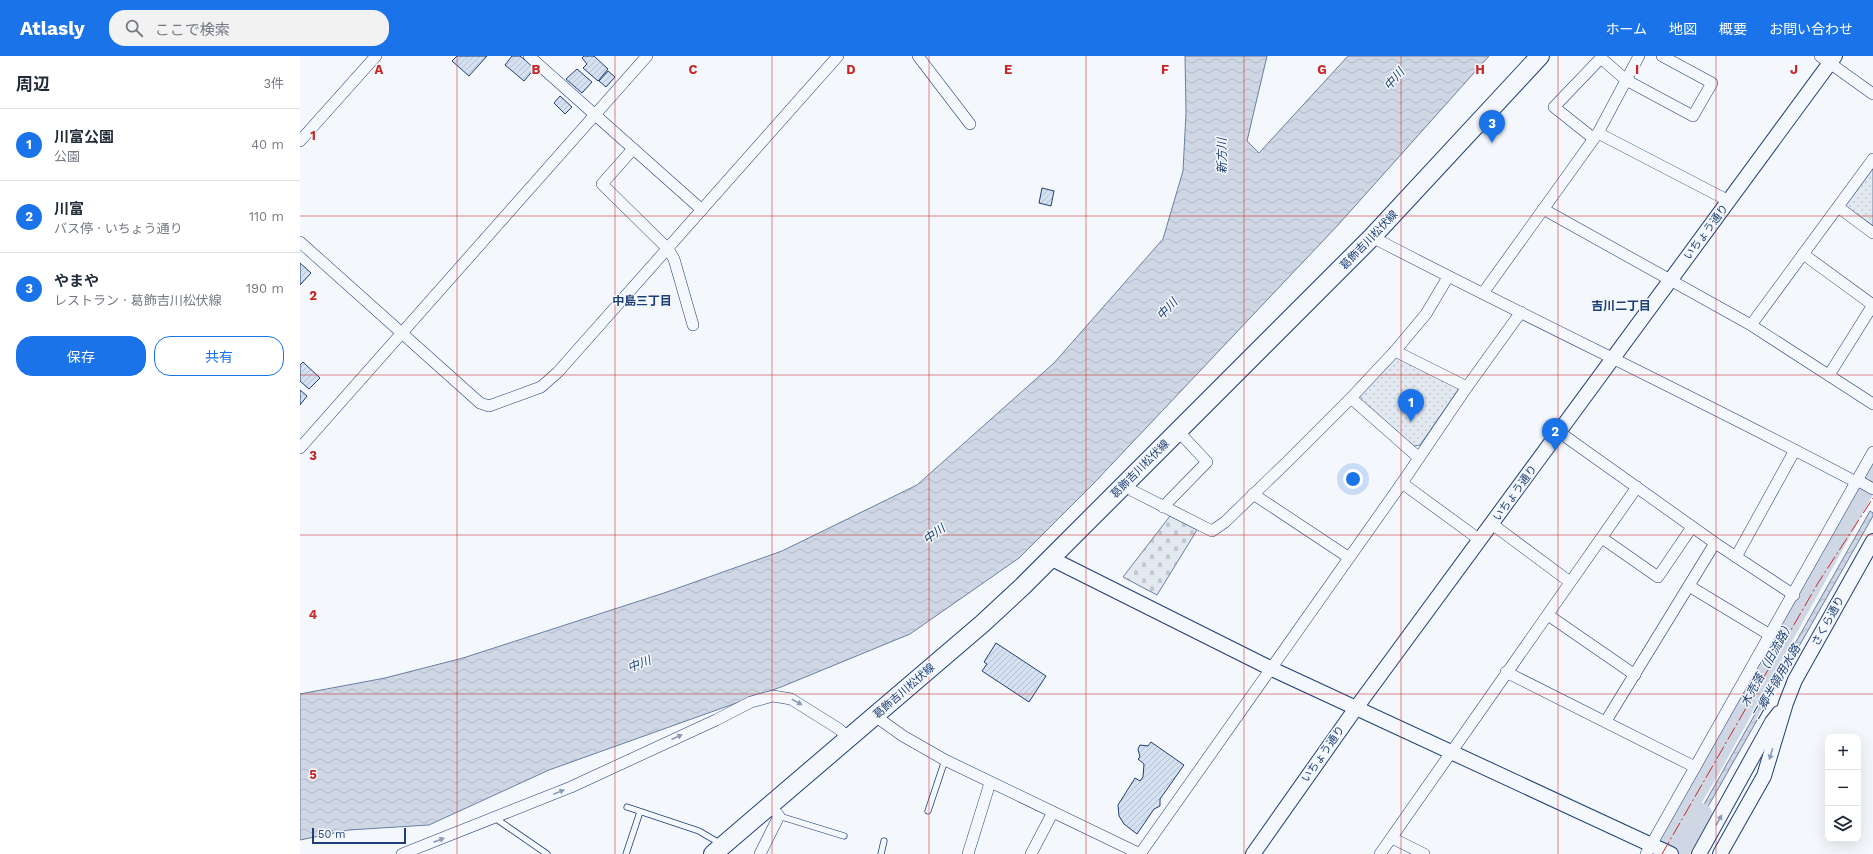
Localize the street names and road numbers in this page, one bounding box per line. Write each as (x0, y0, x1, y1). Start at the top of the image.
street label: いちょう通り (1681, 202, 1731, 262)
street label: 葛飾吉川松伏線 (1338, 208, 1400, 272)
street label: 葛飾吉川松伏線 (1108, 437, 1172, 501)
street label: いちょう通り (1490, 462, 1540, 524)
street label: さくら通り (1809, 594, 1847, 648)
street label: 葛飾吉川松伏線 (871, 661, 937, 721)
street label: いちょう通り (1299, 723, 1347, 785)

